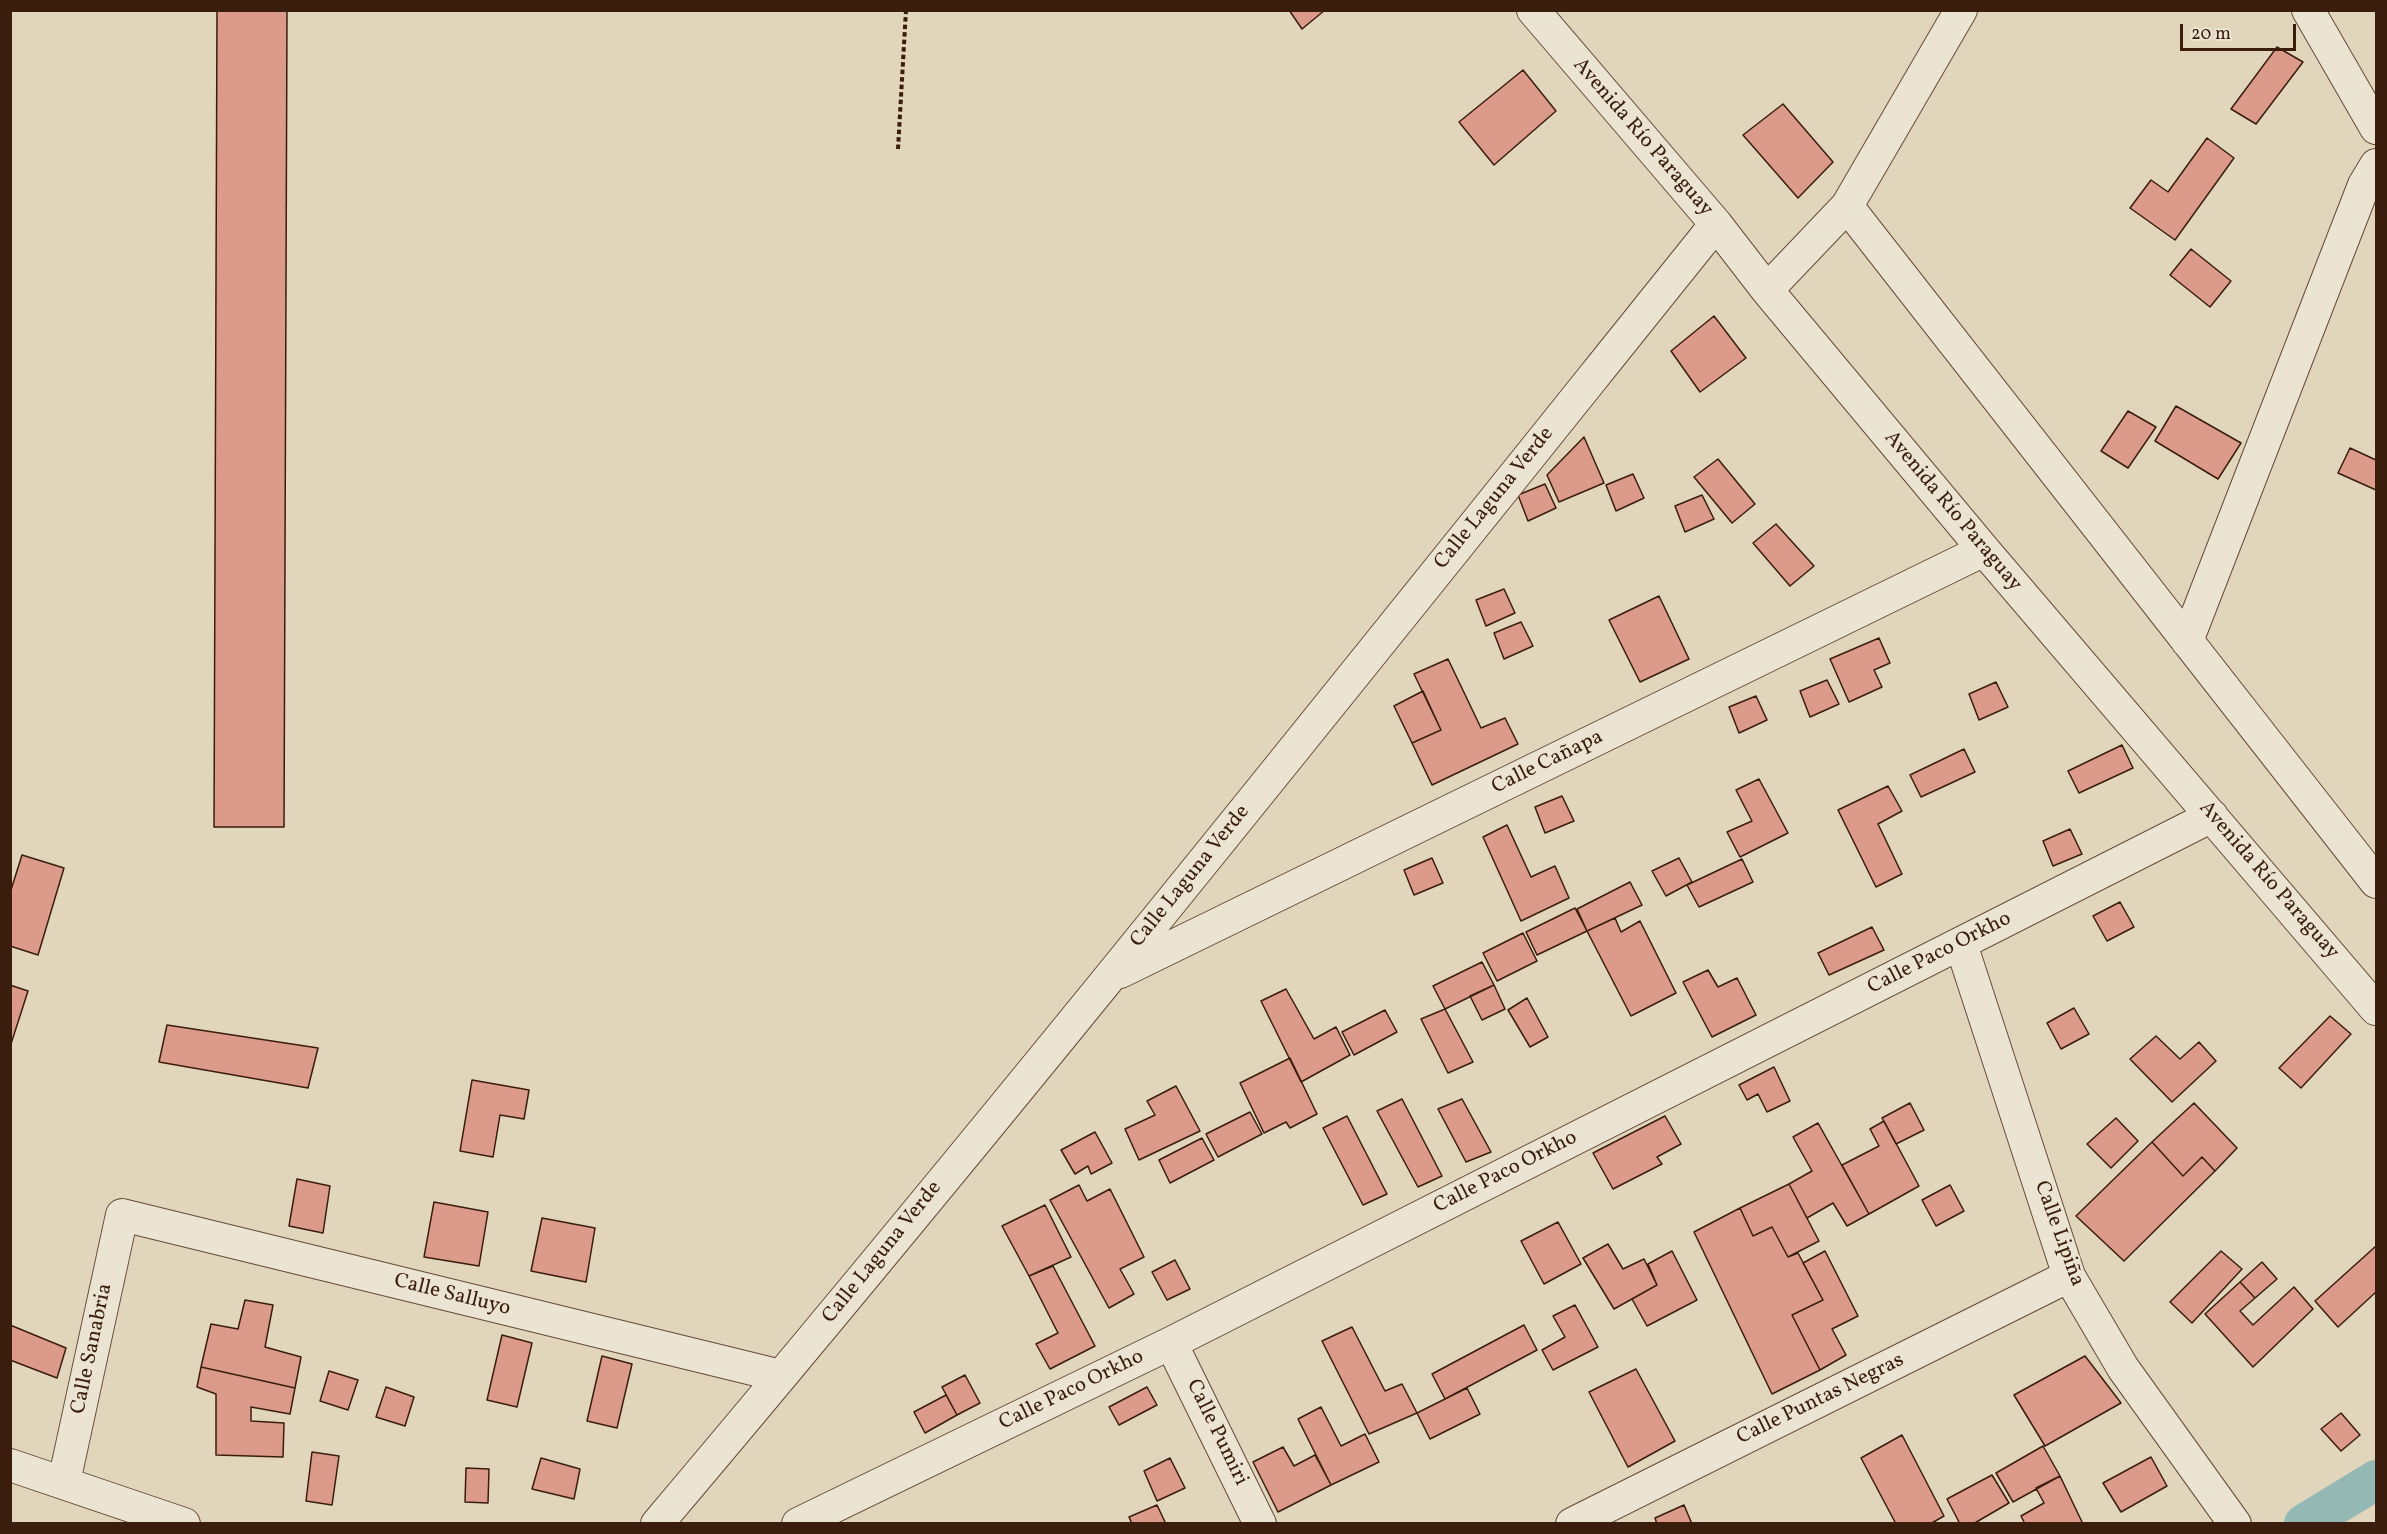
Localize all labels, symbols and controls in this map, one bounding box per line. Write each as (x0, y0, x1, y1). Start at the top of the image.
scale bar (2183, 12, 2298, 50)
text: 20 m (2191, 22, 2231, 47)
street label: Avenida Río Paraguay (1566, 54, 1718, 222)
street label: Calle Laguna Verde (1430, 423, 1560, 575)
street label: Avenida Río Paraguay (1878, 427, 2026, 597)
street label: Calle Cañapa (1488, 725, 1608, 801)
street label: Avenida Río Paraguay (2192, 797, 2344, 965)
street label: Calle Laguna Verde (1126, 801, 1256, 953)
street label: Calle Paco Orkho (1864, 907, 2016, 1001)
street label: Calle Paco Orkho (1430, 1126, 1582, 1220)
street label: Calle Laguna Verde (818, 1177, 948, 1329)
street label: Calle Lipiña (2027, 1178, 2089, 1290)
street label: Calle Salluyo (391, 1269, 513, 1323)
street label: Calle Sanabria (67, 1281, 119, 1417)
street label: Calle Paco Orkho (996, 1345, 1148, 1437)
street label: Calle Puntas Negras (1733, 1349, 1909, 1451)
street label: Calle Pumiri (1179, 1376, 1253, 1490)

